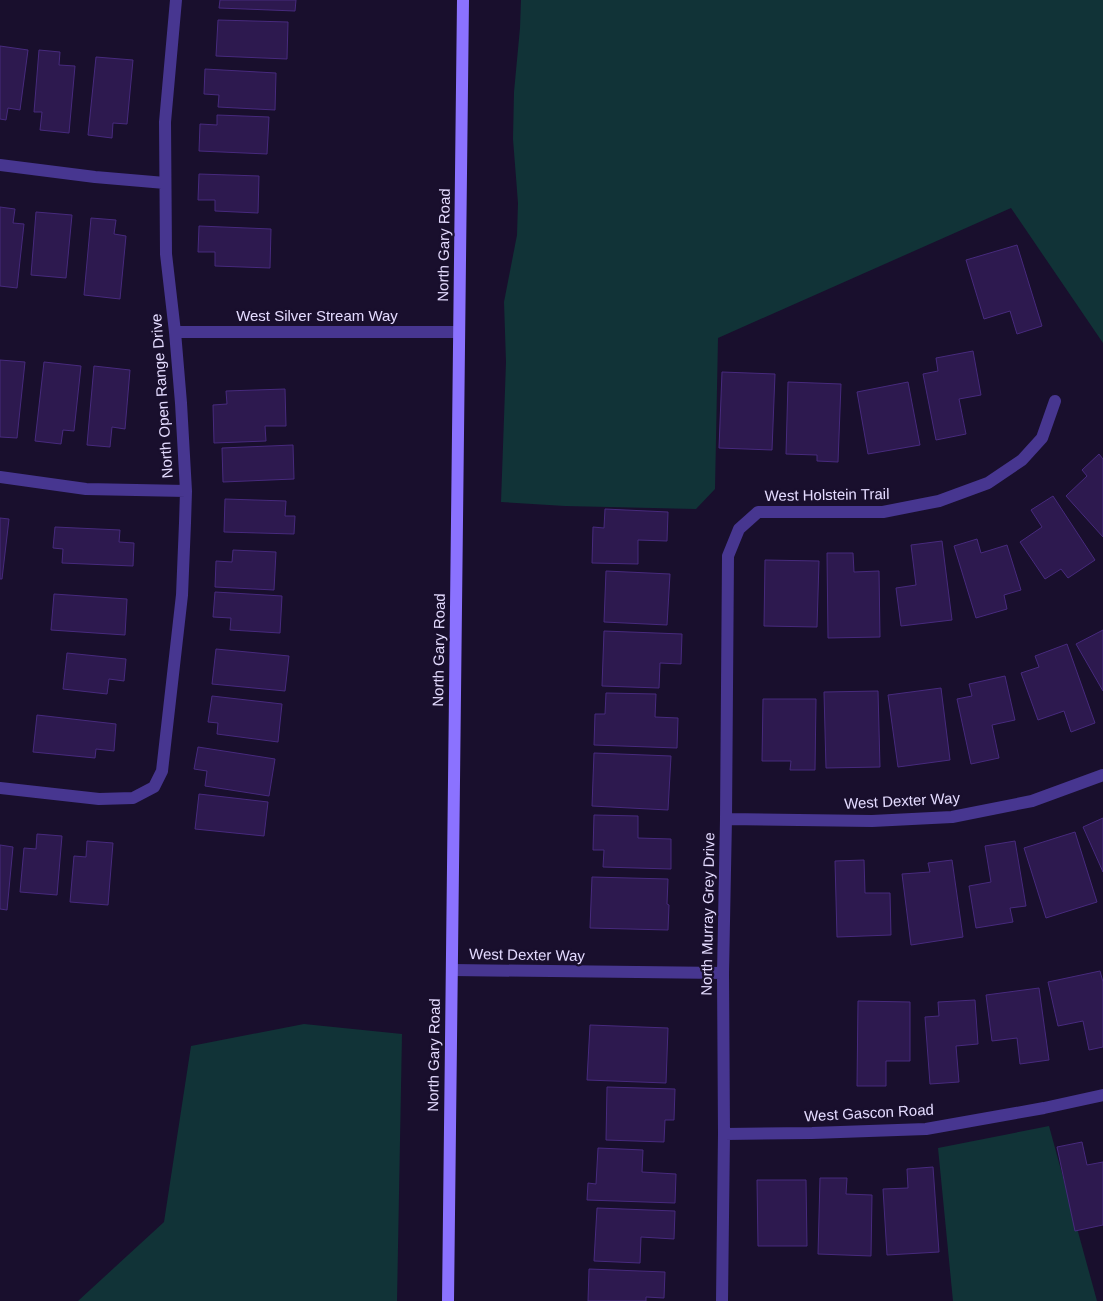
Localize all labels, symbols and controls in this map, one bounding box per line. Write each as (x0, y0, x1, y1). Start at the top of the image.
street label: North Gary Road (434, 188, 453, 302)
street label: West Silver Stream Way (236, 307, 398, 324)
street label: North Open Range Drive (147, 313, 176, 479)
street label: West Holstein Trail (764, 485, 890, 504)
street label: North Gary Road (429, 593, 448, 707)
street label: West Dexter Way (844, 789, 961, 812)
street label: North Murray Grey Drive (698, 832, 717, 996)
street label: West Dexter Way (469, 945, 586, 964)
street label: North Gary Road (424, 998, 443, 1112)
street label: West Gascon Road (804, 1101, 934, 1124)

